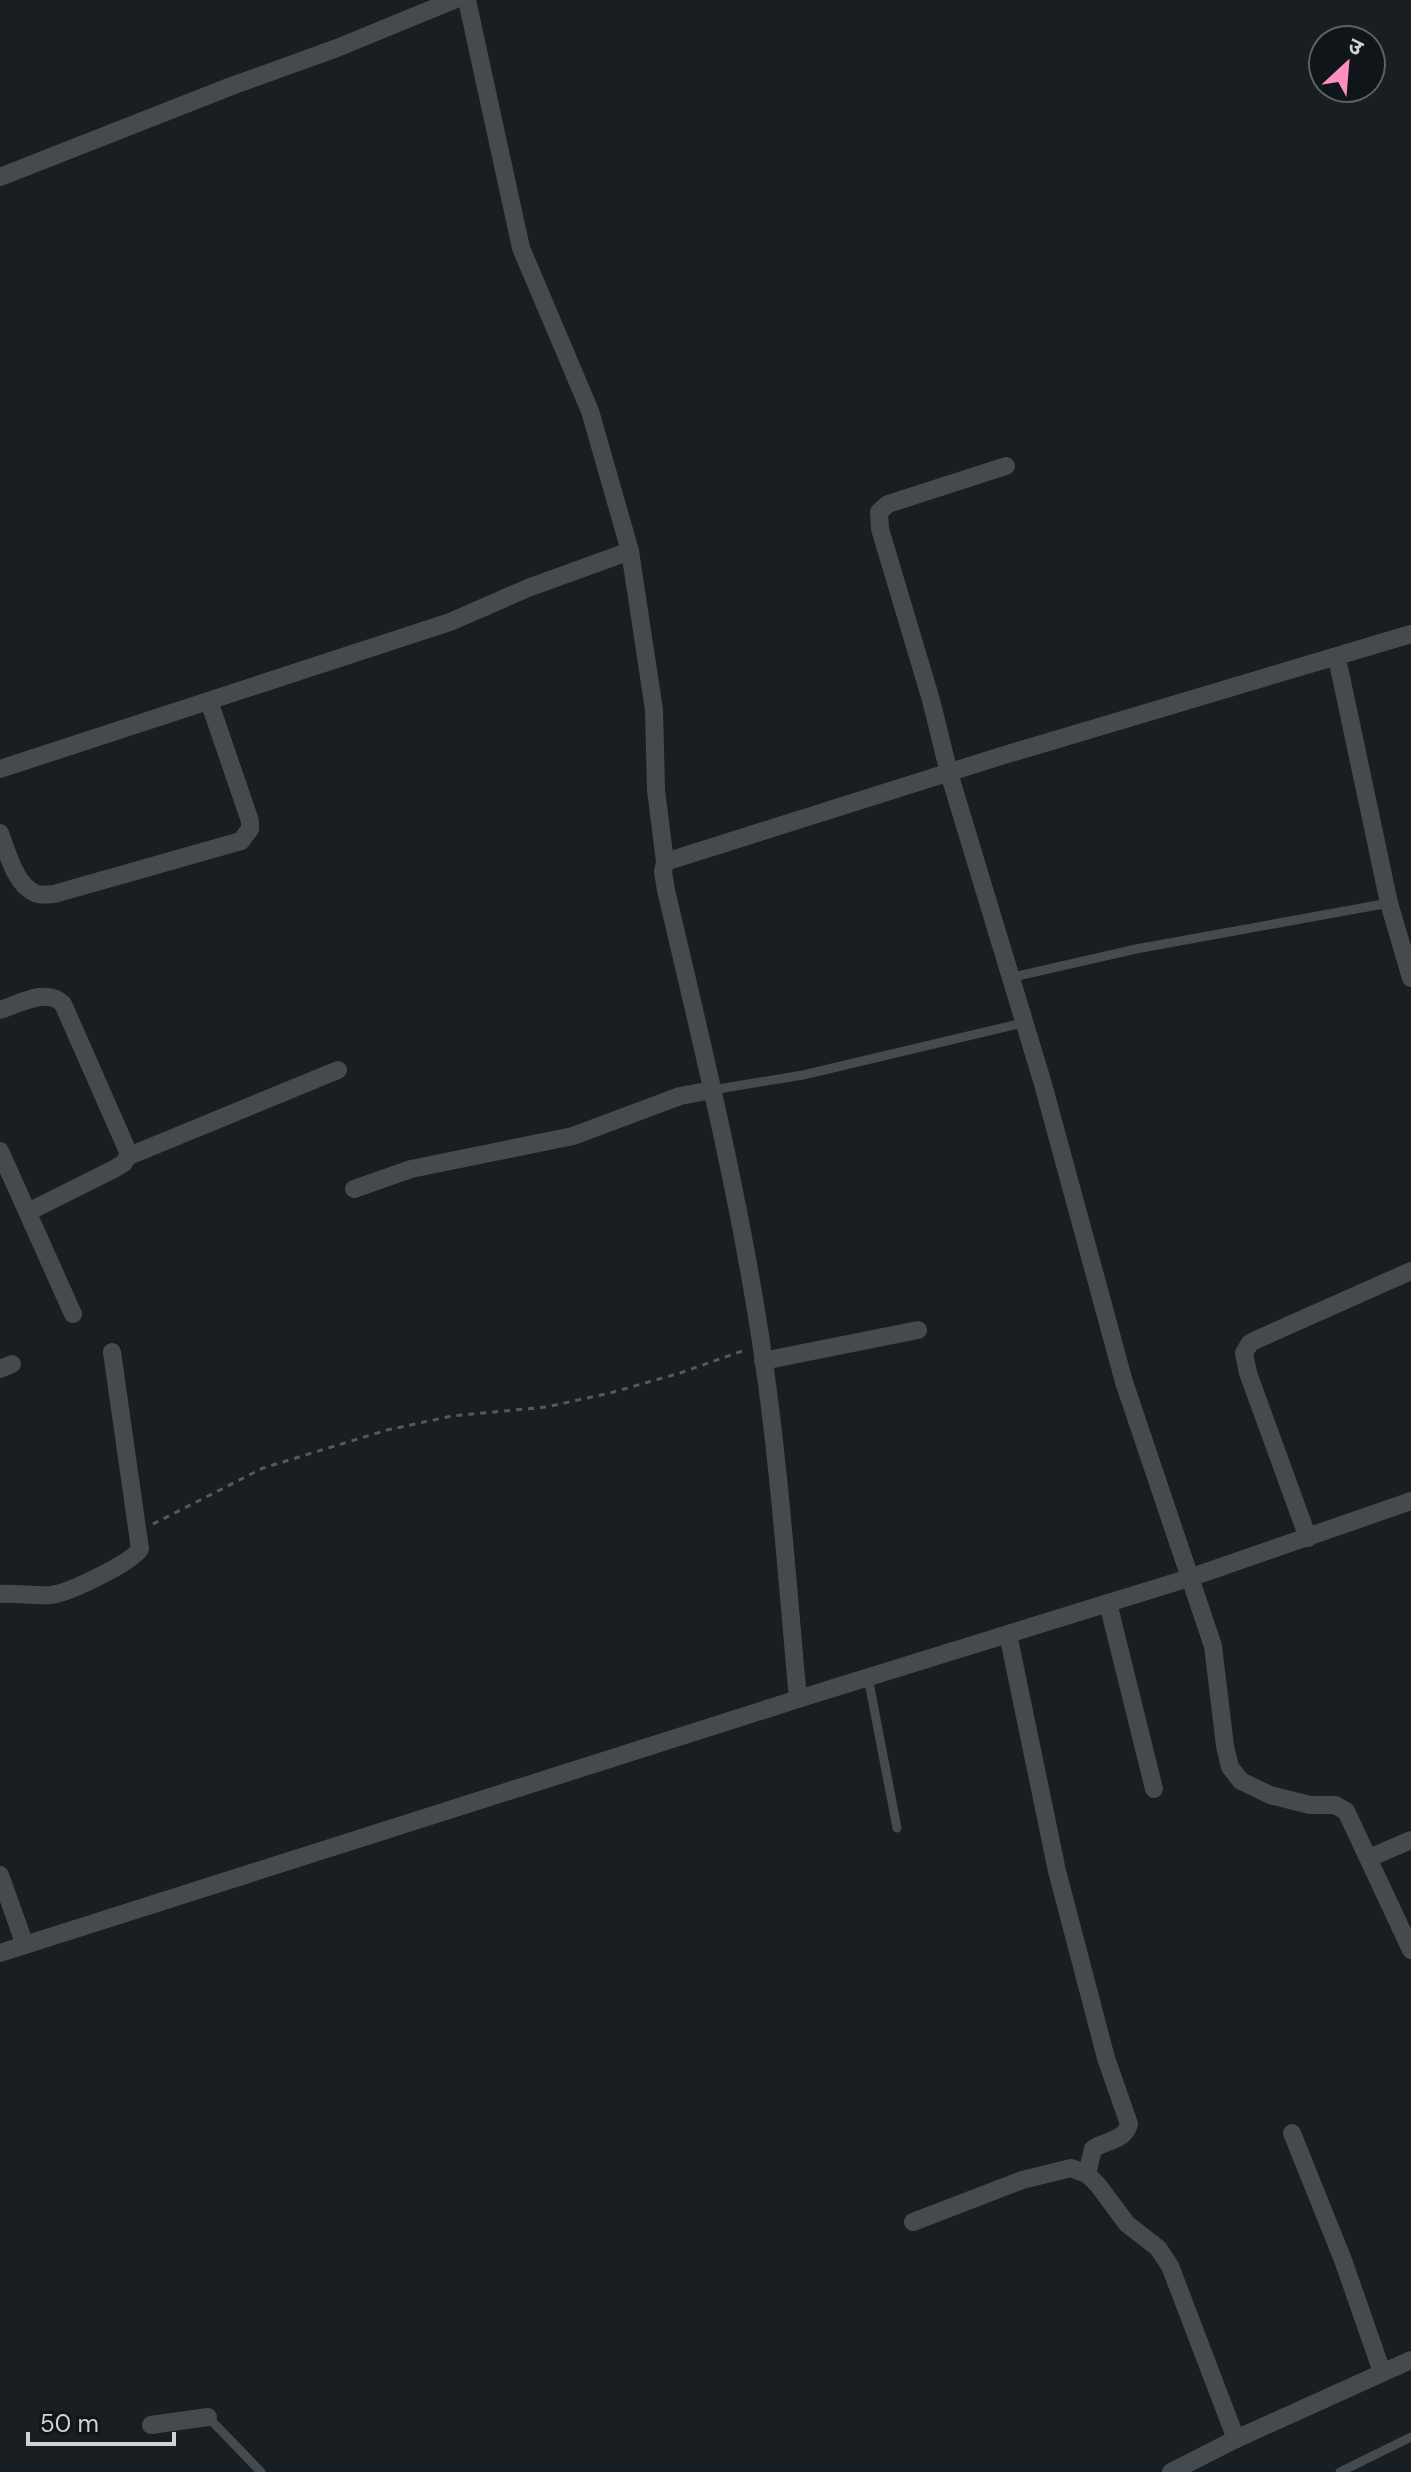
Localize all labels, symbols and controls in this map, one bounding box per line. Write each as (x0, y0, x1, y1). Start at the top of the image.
north arrow (1307, 24, 1387, 104)
text: उ (1343, 31, 1369, 63)
scale bar (28, 2396, 174, 2446)
text: 50 m (40, 2408, 99, 2439)

